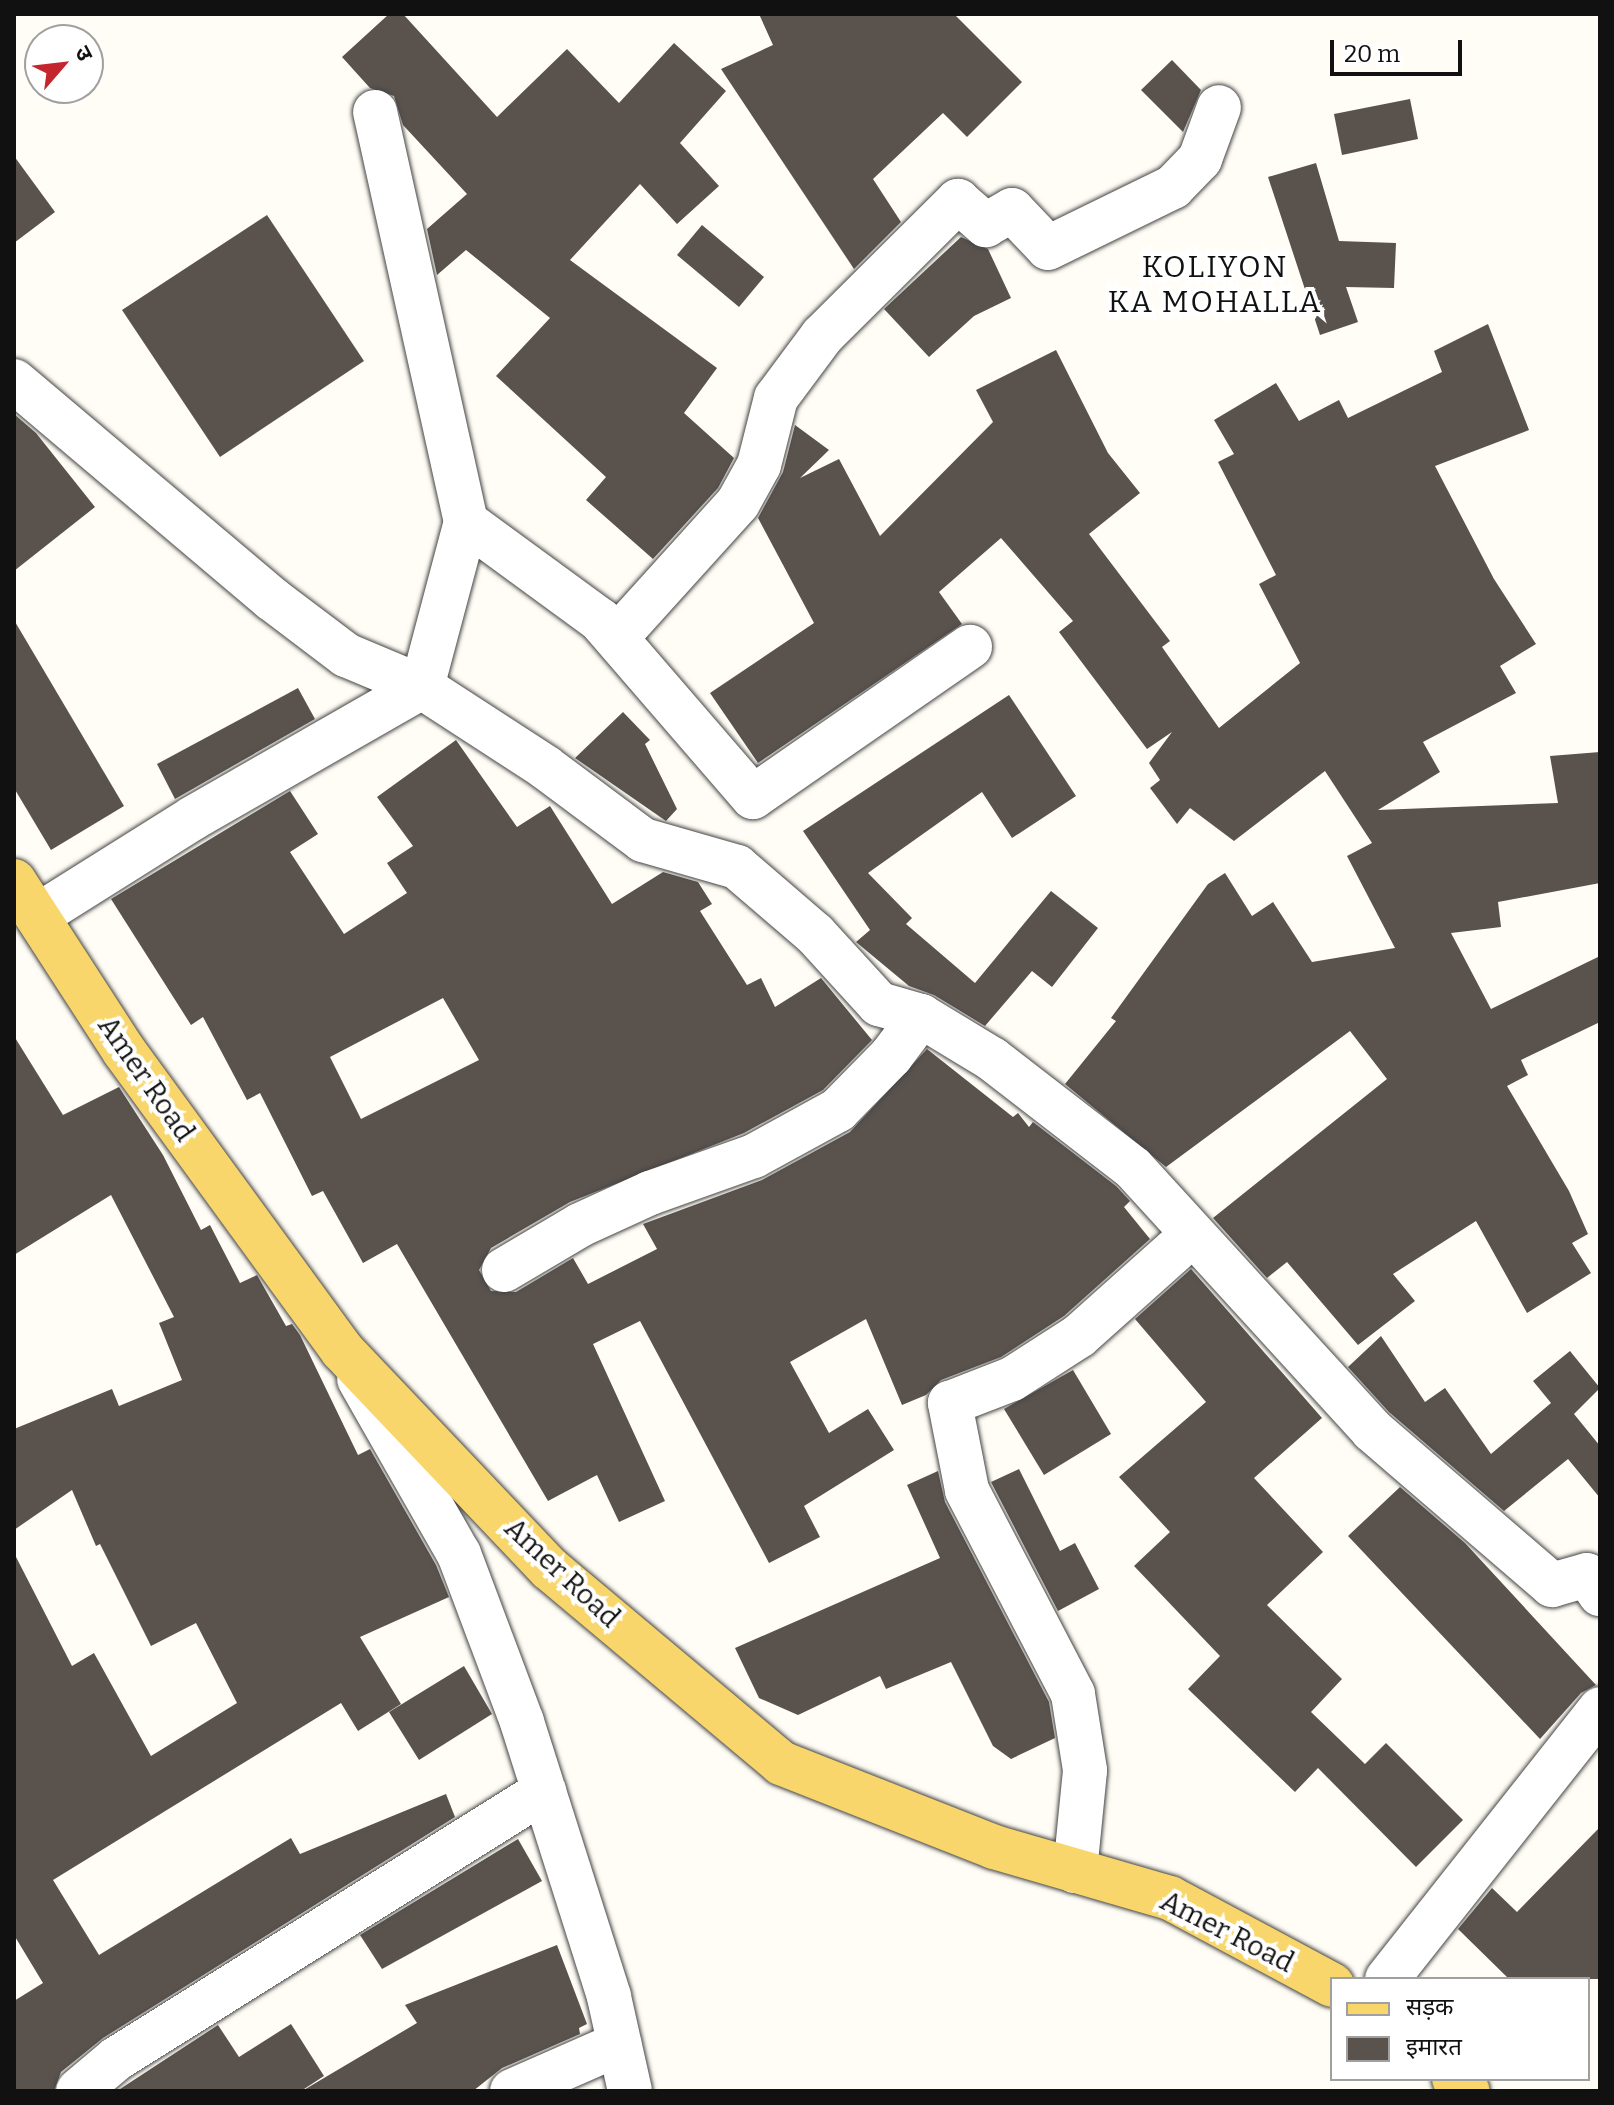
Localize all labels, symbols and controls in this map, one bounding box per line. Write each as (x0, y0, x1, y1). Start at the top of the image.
north arrow (24, 24, 104, 104)
scale bar (1334, 24, 1466, 74)
text: 20 m (1344, 40, 1400, 68)
text: उ (69, 41, 99, 65)
district label: KOLIYON KA MOHALLA (1108, 249, 1322, 320)
street label: Amer Road (91, 1010, 201, 1148)
street label: Amer Road (497, 1511, 627, 1635)
street label: Amer Road (1155, 1884, 1299, 1980)
legend (1330, 1977, 1590, 2081)
text: सड़क (1406, 1993, 1454, 2021)
text: इमारत (1406, 2033, 1462, 2061)

